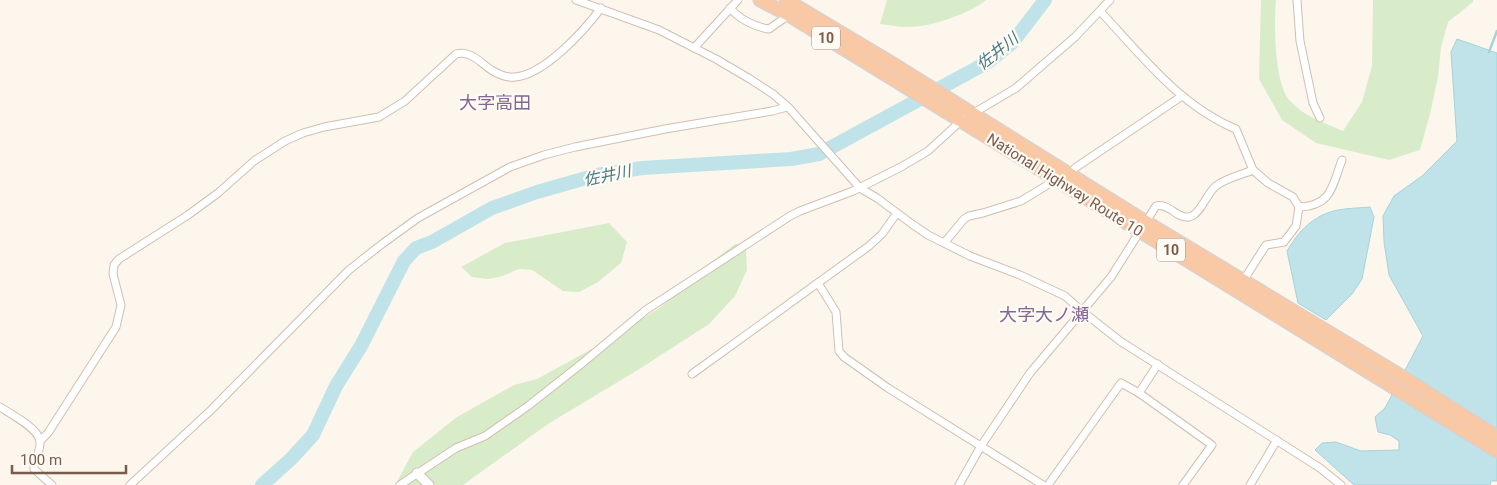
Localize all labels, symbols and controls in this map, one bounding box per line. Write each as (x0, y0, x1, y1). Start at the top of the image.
road number: 10 (812, 26, 840, 49)
water label: 佐井川 (973, 28, 1023, 74)
district label: 大字高田 (459, 92, 531, 113)
street label: National Highway Route 10 (984, 130, 1146, 240)
water label: 佐井川 (582, 161, 635, 190)
road number: 10 (1157, 238, 1185, 262)
district label: 大字大ノ瀬 (999, 304, 1089, 325)
scale bar (12, 442, 126, 474)
text: 100 m (20, 451, 62, 469)

